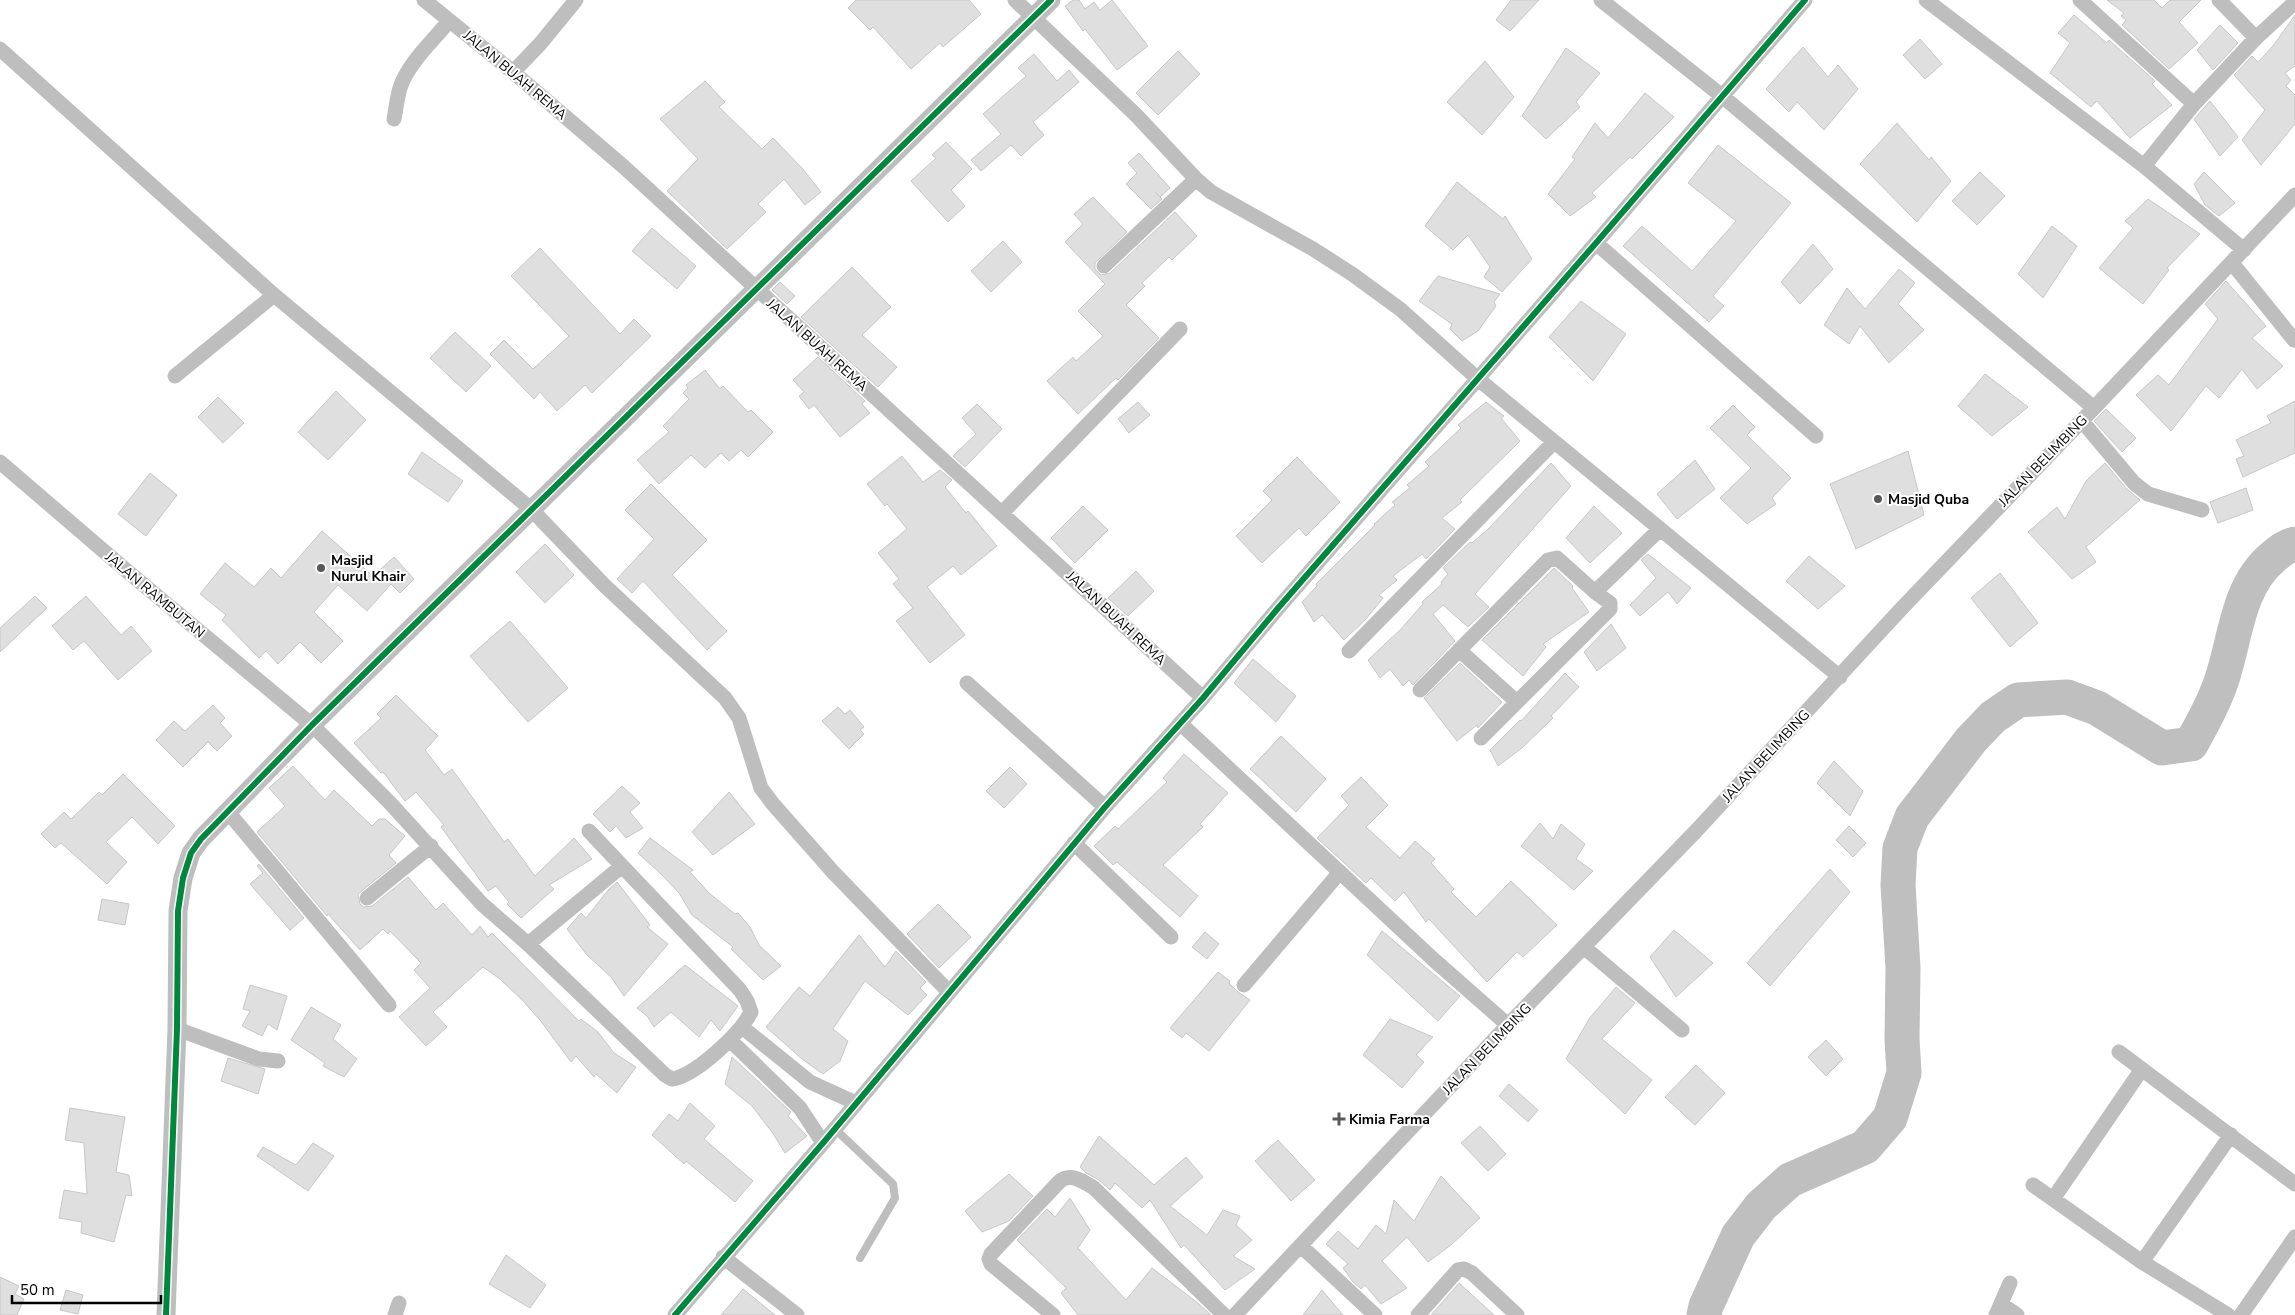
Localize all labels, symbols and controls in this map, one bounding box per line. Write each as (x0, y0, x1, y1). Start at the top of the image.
street label: JALAN BUAH REMA (458, 25, 571, 124)
street label: JALAN BUAH REMA (762, 294, 872, 396)
street label: JALAN BELIMBING (1994, 411, 2092, 512)
place label: Masjid Quba (1888, 490, 1969, 509)
marker: Masjid Quba (1872, 493, 1884, 505)
street label: JALAN RAMBUTAN (100, 547, 209, 643)
place label: Masjid Nurul Khair (331, 551, 406, 586)
marker: Masjid Nurul Khair (315, 562, 327, 574)
street label: JALAN BUAH REMA (1061, 566, 1170, 669)
street label: JALAN BELIMBING (1717, 705, 1814, 807)
street label: JALAN BELIMBING (1438, 999, 1536, 1100)
place label: Kimia Farma (1349, 1110, 1430, 1129)
marker: Kimia Farma (1333, 1113, 1345, 1125)
scale bar (12, 1272, 161, 1304)
text: 50 m (20, 1280, 55, 1300)

